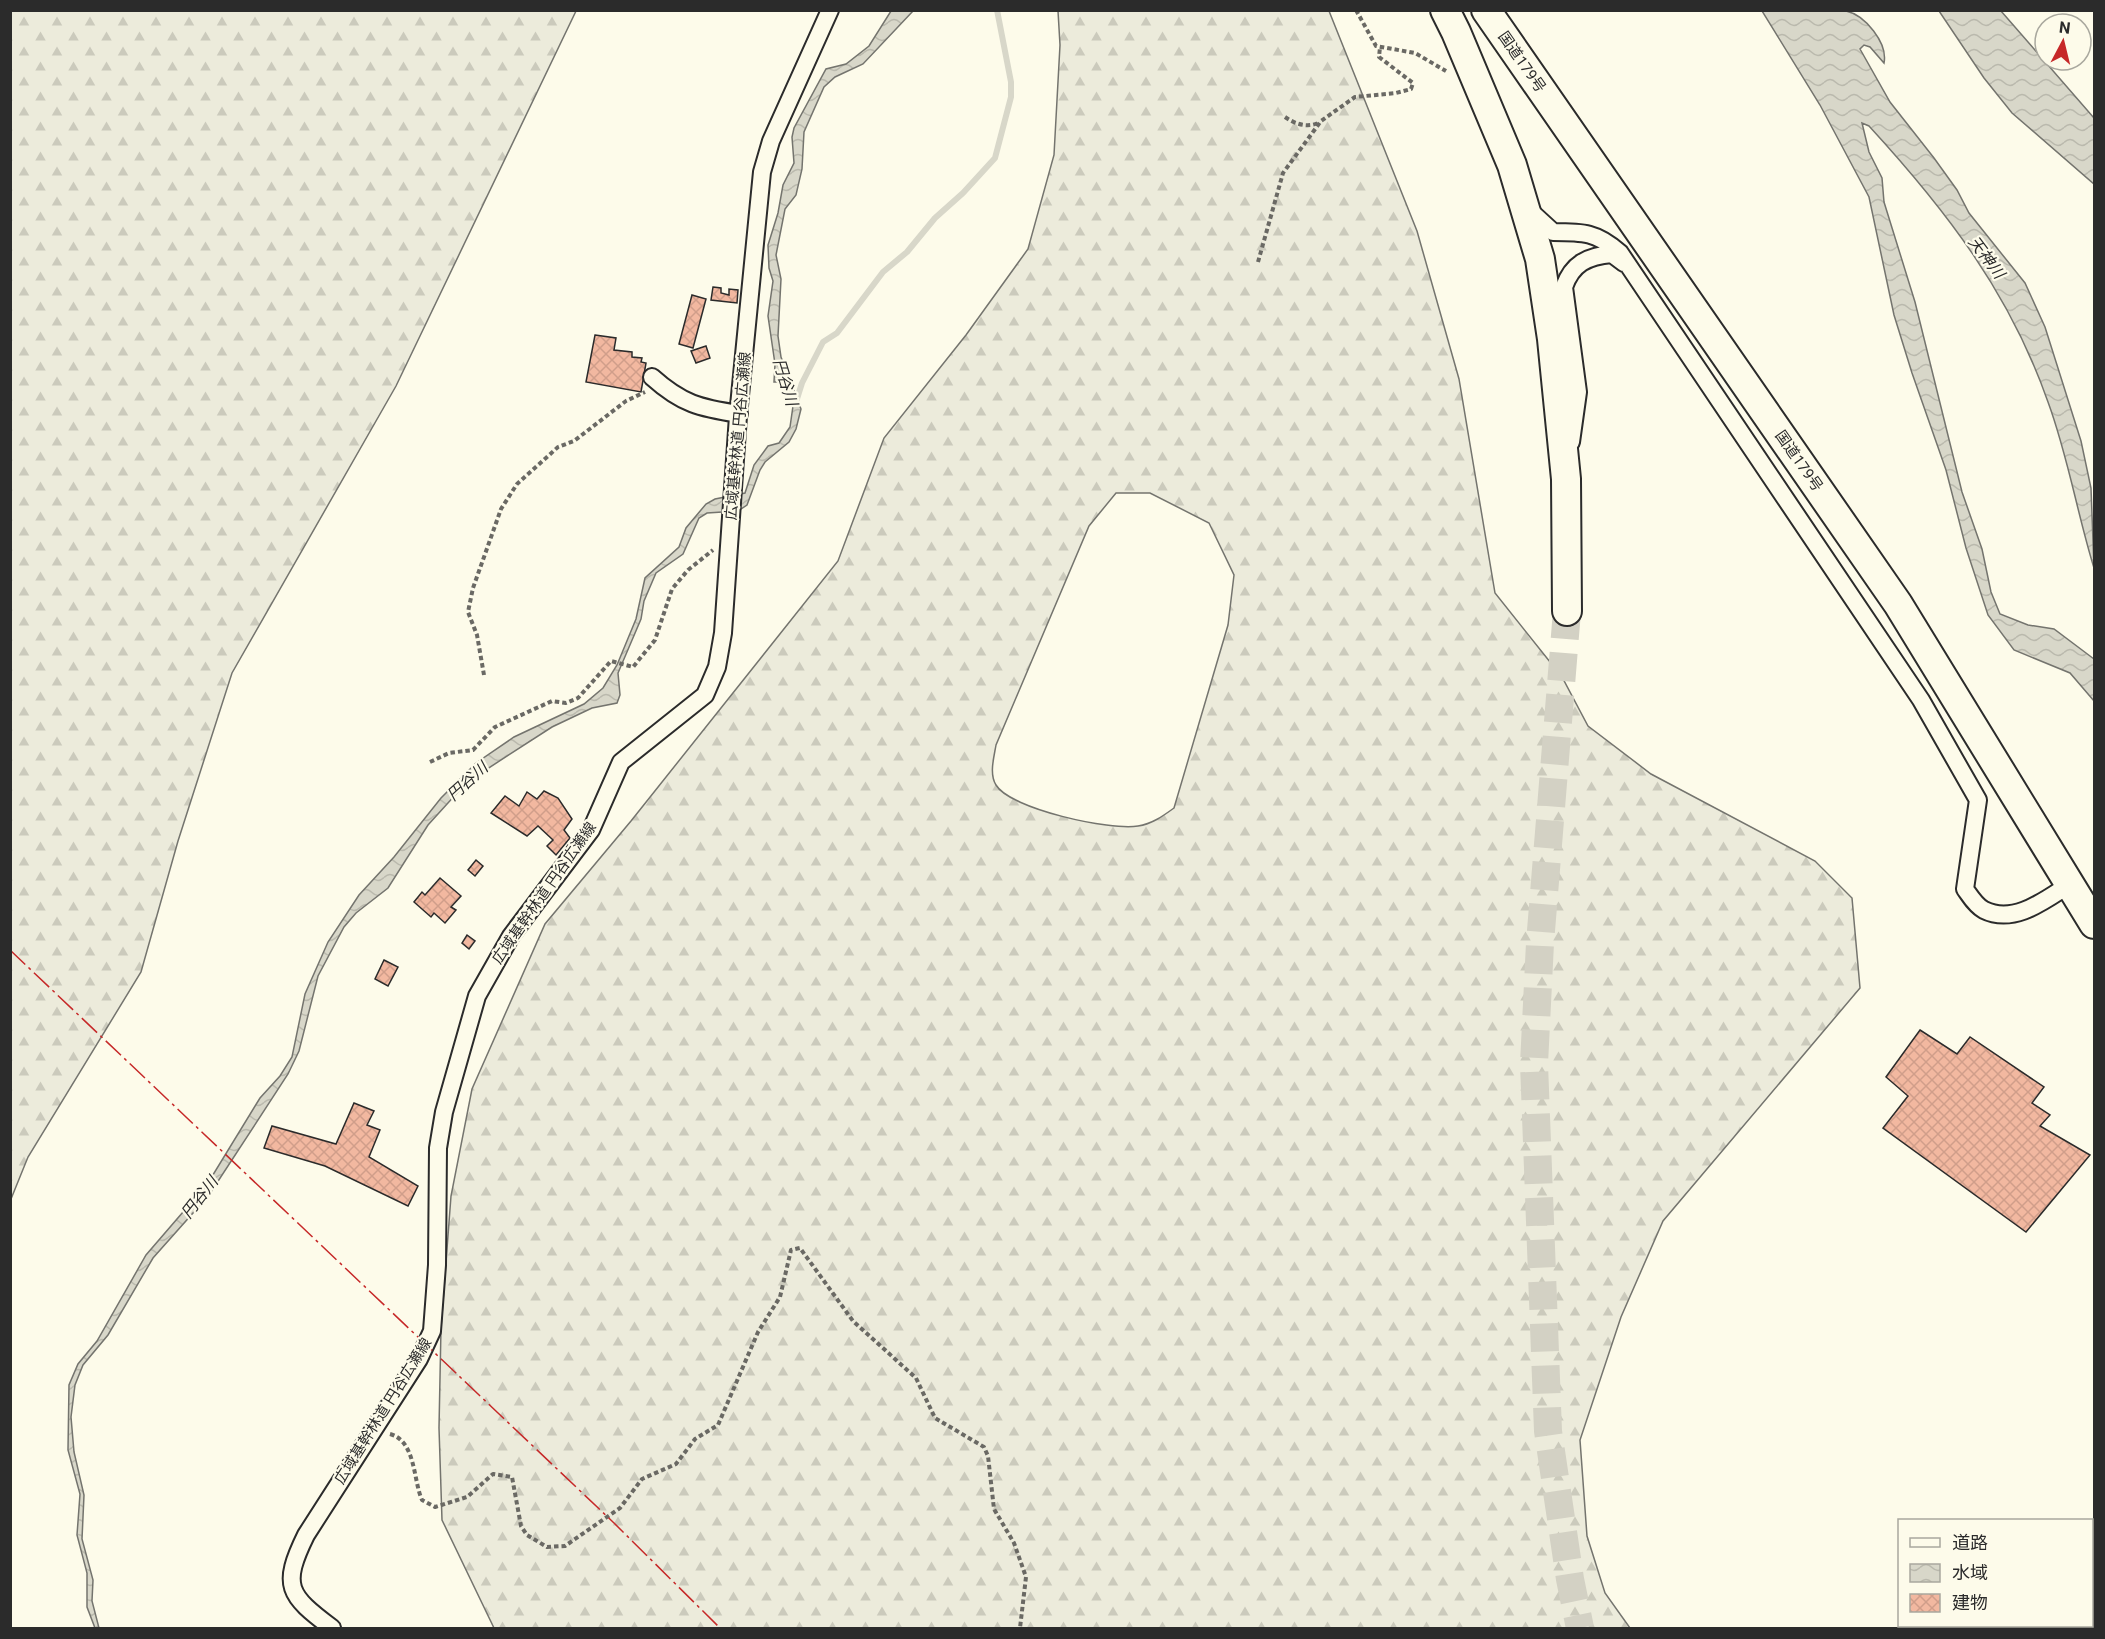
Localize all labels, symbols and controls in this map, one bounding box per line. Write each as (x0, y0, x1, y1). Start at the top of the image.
north arrow (2033, 12, 2093, 72)
text: N (2058, 17, 2072, 38)
street label: 国道179号 (1494, 28, 1550, 96)
water label: 天神川 (1965, 232, 2010, 284)
street label: 広域基幹林道 円谷広瀬線 (722, 351, 754, 521)
water label: 円谷川 (769, 356, 802, 410)
street label: 国道179号 (1771, 427, 1827, 495)
water label: 円谷川 (443, 757, 493, 804)
street label: 広域基幹林道 円谷広瀬線 (488, 819, 600, 967)
water label: 円谷川 (177, 1171, 223, 1222)
street label: 広域基幹林道 円谷広瀬線 (331, 1335, 435, 1487)
legend (1898, 1519, 2093, 1627)
text: 道路 (1952, 1532, 1988, 1553)
text: 水域 (1952, 1562, 1988, 1583)
text: 建物 (1952, 1592, 1988, 1613)

